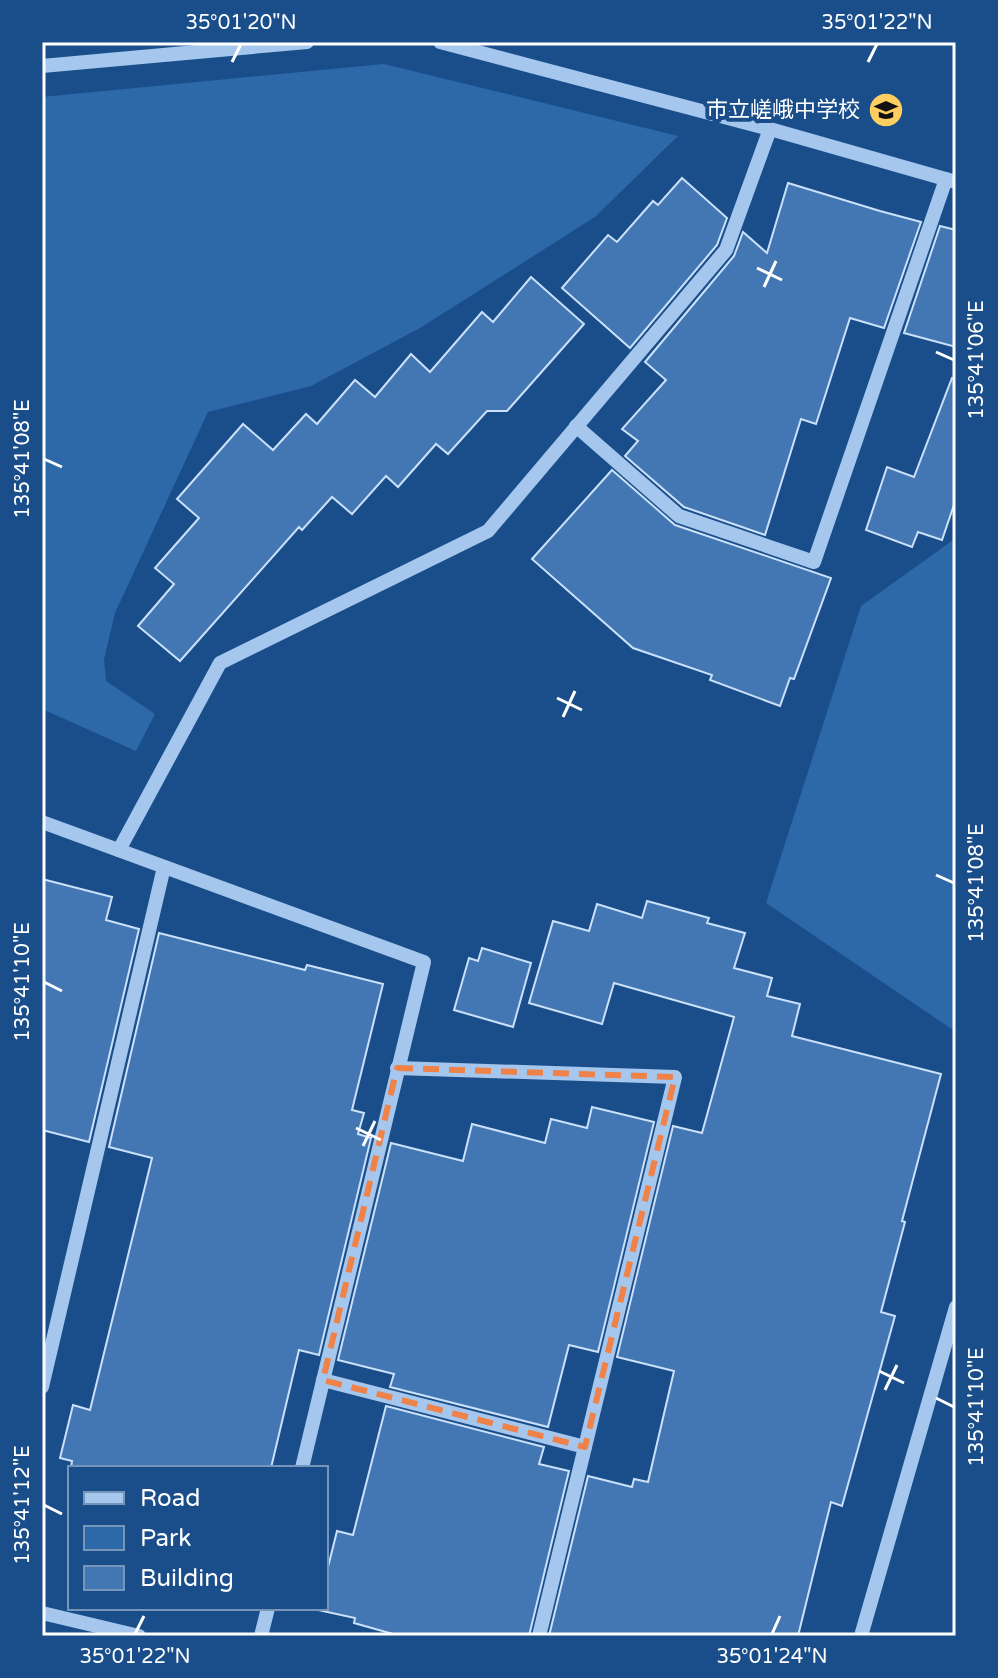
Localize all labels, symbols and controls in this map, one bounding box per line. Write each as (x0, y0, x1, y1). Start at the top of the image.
text: 35°01'20"N (185, 11, 297, 35)
text: 35°01'22"N (821, 11, 933, 35)
school or university icon: 市立嵯峨中学校 (867, 91, 905, 129)
place label: 市立嵯峨中学校 (706, 97, 860, 123)
text: 135°41'06"E (965, 300, 989, 420)
text: 135°41'08"E (11, 399, 35, 519)
text: 135°41'08"E (965, 823, 989, 943)
text: 135°41'10"E (11, 922, 35, 1042)
text: 135°41'10"E (965, 1347, 989, 1467)
text: 135°41'12"E (11, 1445, 35, 1565)
legend (68, 1466, 328, 1610)
text: Road (140, 1484, 200, 1513)
text: Park (140, 1524, 191, 1553)
text: Building (140, 1564, 234, 1593)
text: 35°01'22"N (79, 1645, 191, 1669)
text: 35°01'24"N (716, 1645, 828, 1669)

